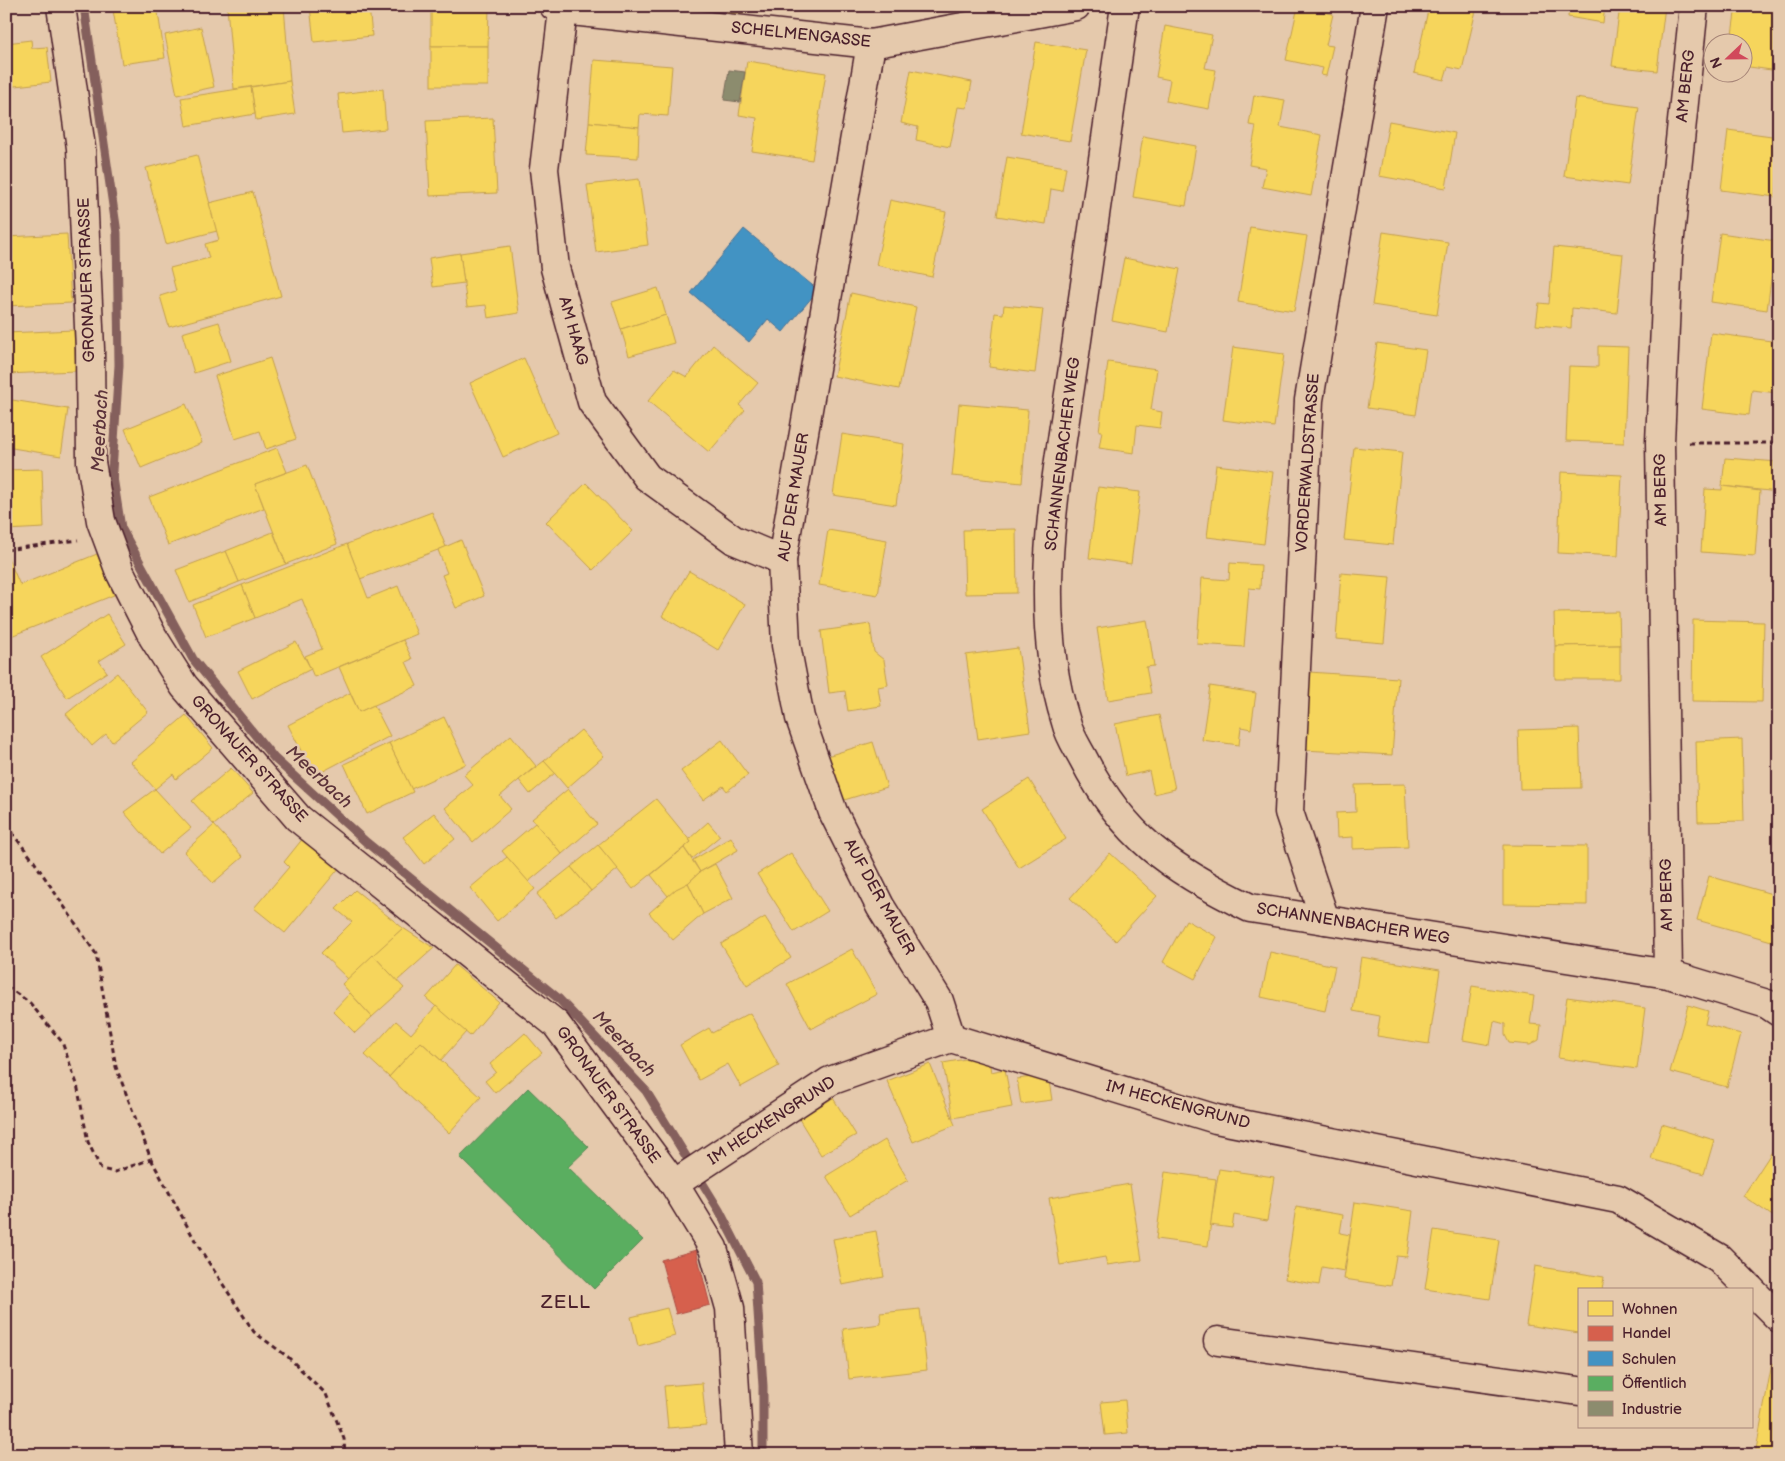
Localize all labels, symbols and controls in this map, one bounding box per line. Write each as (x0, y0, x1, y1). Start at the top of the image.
street label: SCHELMENGASSE (730, 18, 872, 52)
north arrow (1702, 32, 1752, 82)
street label: AM BERG (1673, 49, 1699, 123)
text: N (1707, 55, 1726, 71)
street label: GRONAUER STRASSE (75, 197, 99, 363)
street label: AM HAAG (554, 294, 592, 368)
street label: SCHANNENBACHER WEG (1042, 356, 1084, 552)
street label: VORDERWALDSTRASSE (1292, 373, 1324, 553)
water label: Meerbach (87, 389, 113, 473)
street label: AUF DER MAUER (774, 431, 814, 563)
street label: AM BERG (1651, 453, 1671, 527)
street label: GRONAUER STRASSE (187, 691, 311, 827)
water label: Meerbach (282, 741, 357, 813)
street label: AUF DER MAUER (839, 836, 919, 958)
street label: AM BERG (1657, 858, 1677, 932)
street label: SCHANNENBACHER WEG (1255, 899, 1451, 949)
water label: Meerbach (588, 1007, 660, 1082)
street label: GRONAUER STRASSE (552, 1023, 664, 1167)
street label: IM HECKENGRUND (705, 1073, 839, 1169)
street label: IM HECKENGRUND (1104, 1077, 1252, 1133)
legend (1578, 1288, 1752, 1428)
district label: ZELL (540, 1291, 591, 1314)
text: Wohnen (1622, 1300, 1677, 1319)
text: Handel (1622, 1324, 1671, 1343)
text: Schulen (1622, 1350, 1676, 1369)
text: Öffentlich (1622, 1374, 1687, 1393)
text: Industrie (1622, 1400, 1682, 1419)

